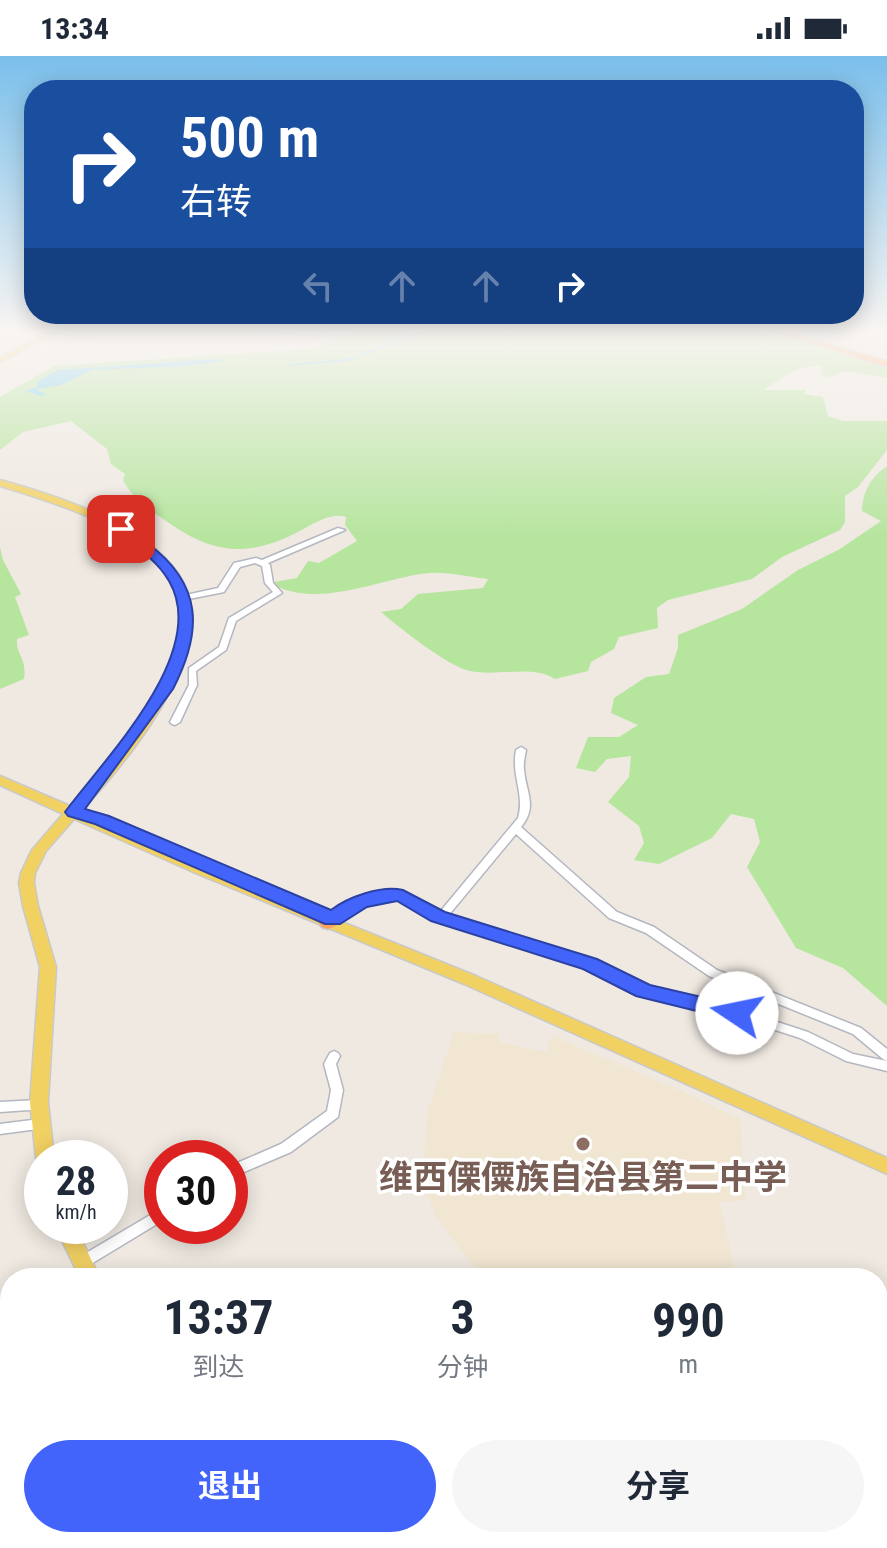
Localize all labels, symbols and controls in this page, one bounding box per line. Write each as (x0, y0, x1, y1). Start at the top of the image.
text: 13:34 (40, 11, 109, 46)
text: 500 m (180, 105, 319, 171)
icon: right (48, 112, 152, 216)
text: 右转 (180, 181, 252, 223)
icon: left (296, 264, 340, 308)
icon: ahead (380, 264, 424, 308)
icon: ahead (464, 264, 508, 308)
icon: right (548, 264, 592, 308)
pin (87, 495, 155, 563)
icon: arrive (99, 507, 143, 551)
position arrow (695, 971, 779, 1055)
marker: 维西傈僳族自治县第二中学 (574, 1135, 592, 1153)
speed limit sign: 30 (144, 1140, 248, 1244)
place label: 维西傈僳族自治县第二中学 (379, 1157, 787, 1197)
text: 28 (56, 1158, 96, 1205)
text: km/h (55, 1200, 97, 1224)
text: 13:37 (163, 1289, 273, 1346)
text: 3 (451, 1289, 475, 1346)
text: 990 (652, 1292, 725, 1349)
text: m (679, 1349, 698, 1379)
text: 到达 (192, 1352, 244, 1382)
text: 分钟 (437, 1352, 489, 1382)
button: 退出 (24, 1440, 436, 1532)
button: 分享 (452, 1440, 864, 1532)

